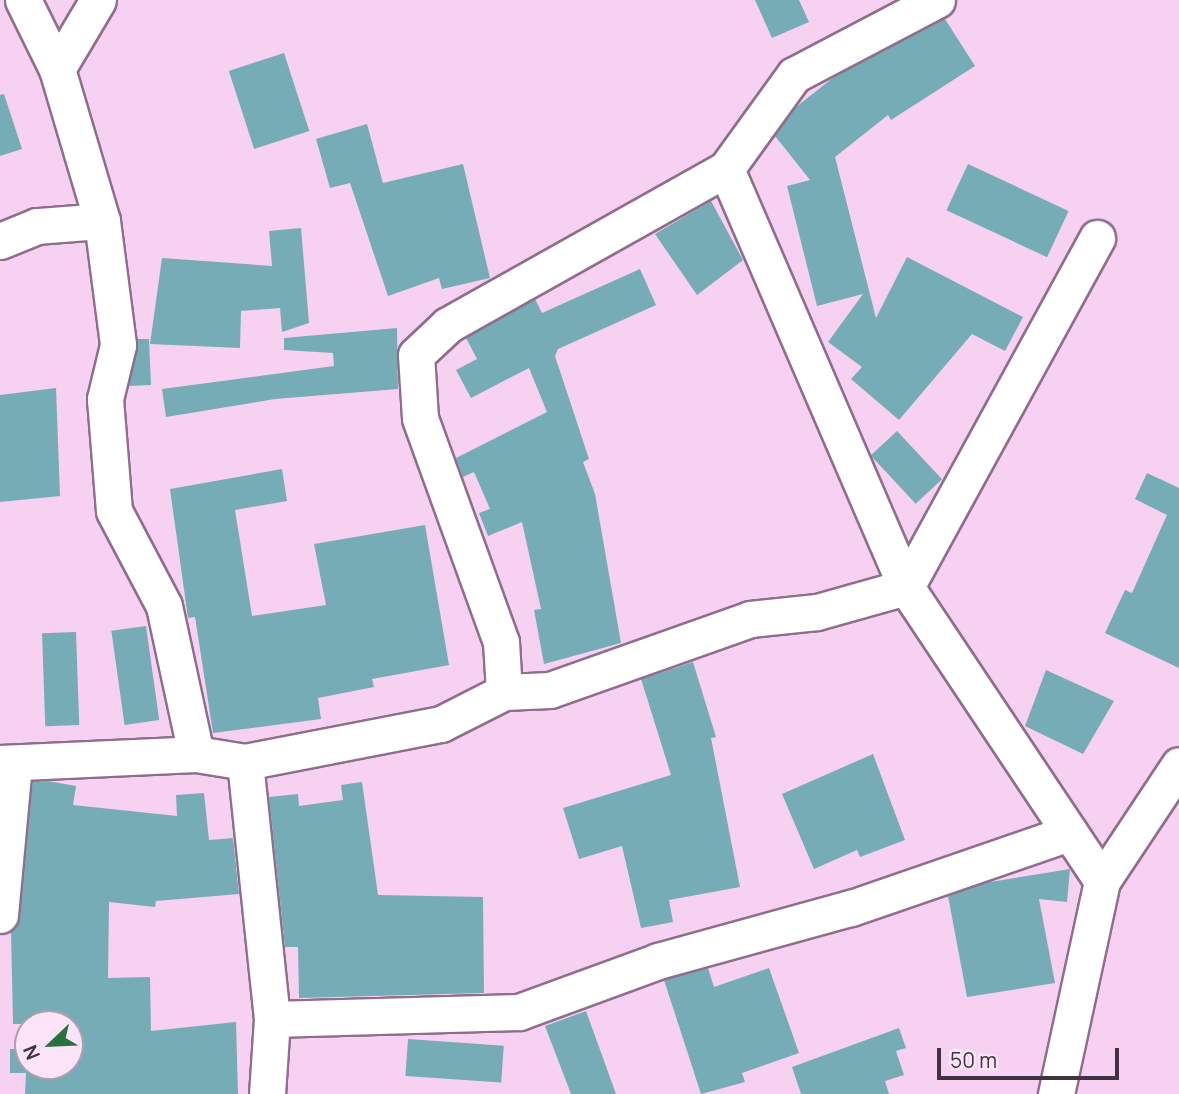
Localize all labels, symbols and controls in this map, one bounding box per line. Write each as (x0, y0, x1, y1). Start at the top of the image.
north arrow (14, 1010, 84, 1080)
scale bar (941, 1034, 1123, 1078)
text: N (17, 1041, 46, 1064)
text: 50 m (950, 1046, 997, 1074)

